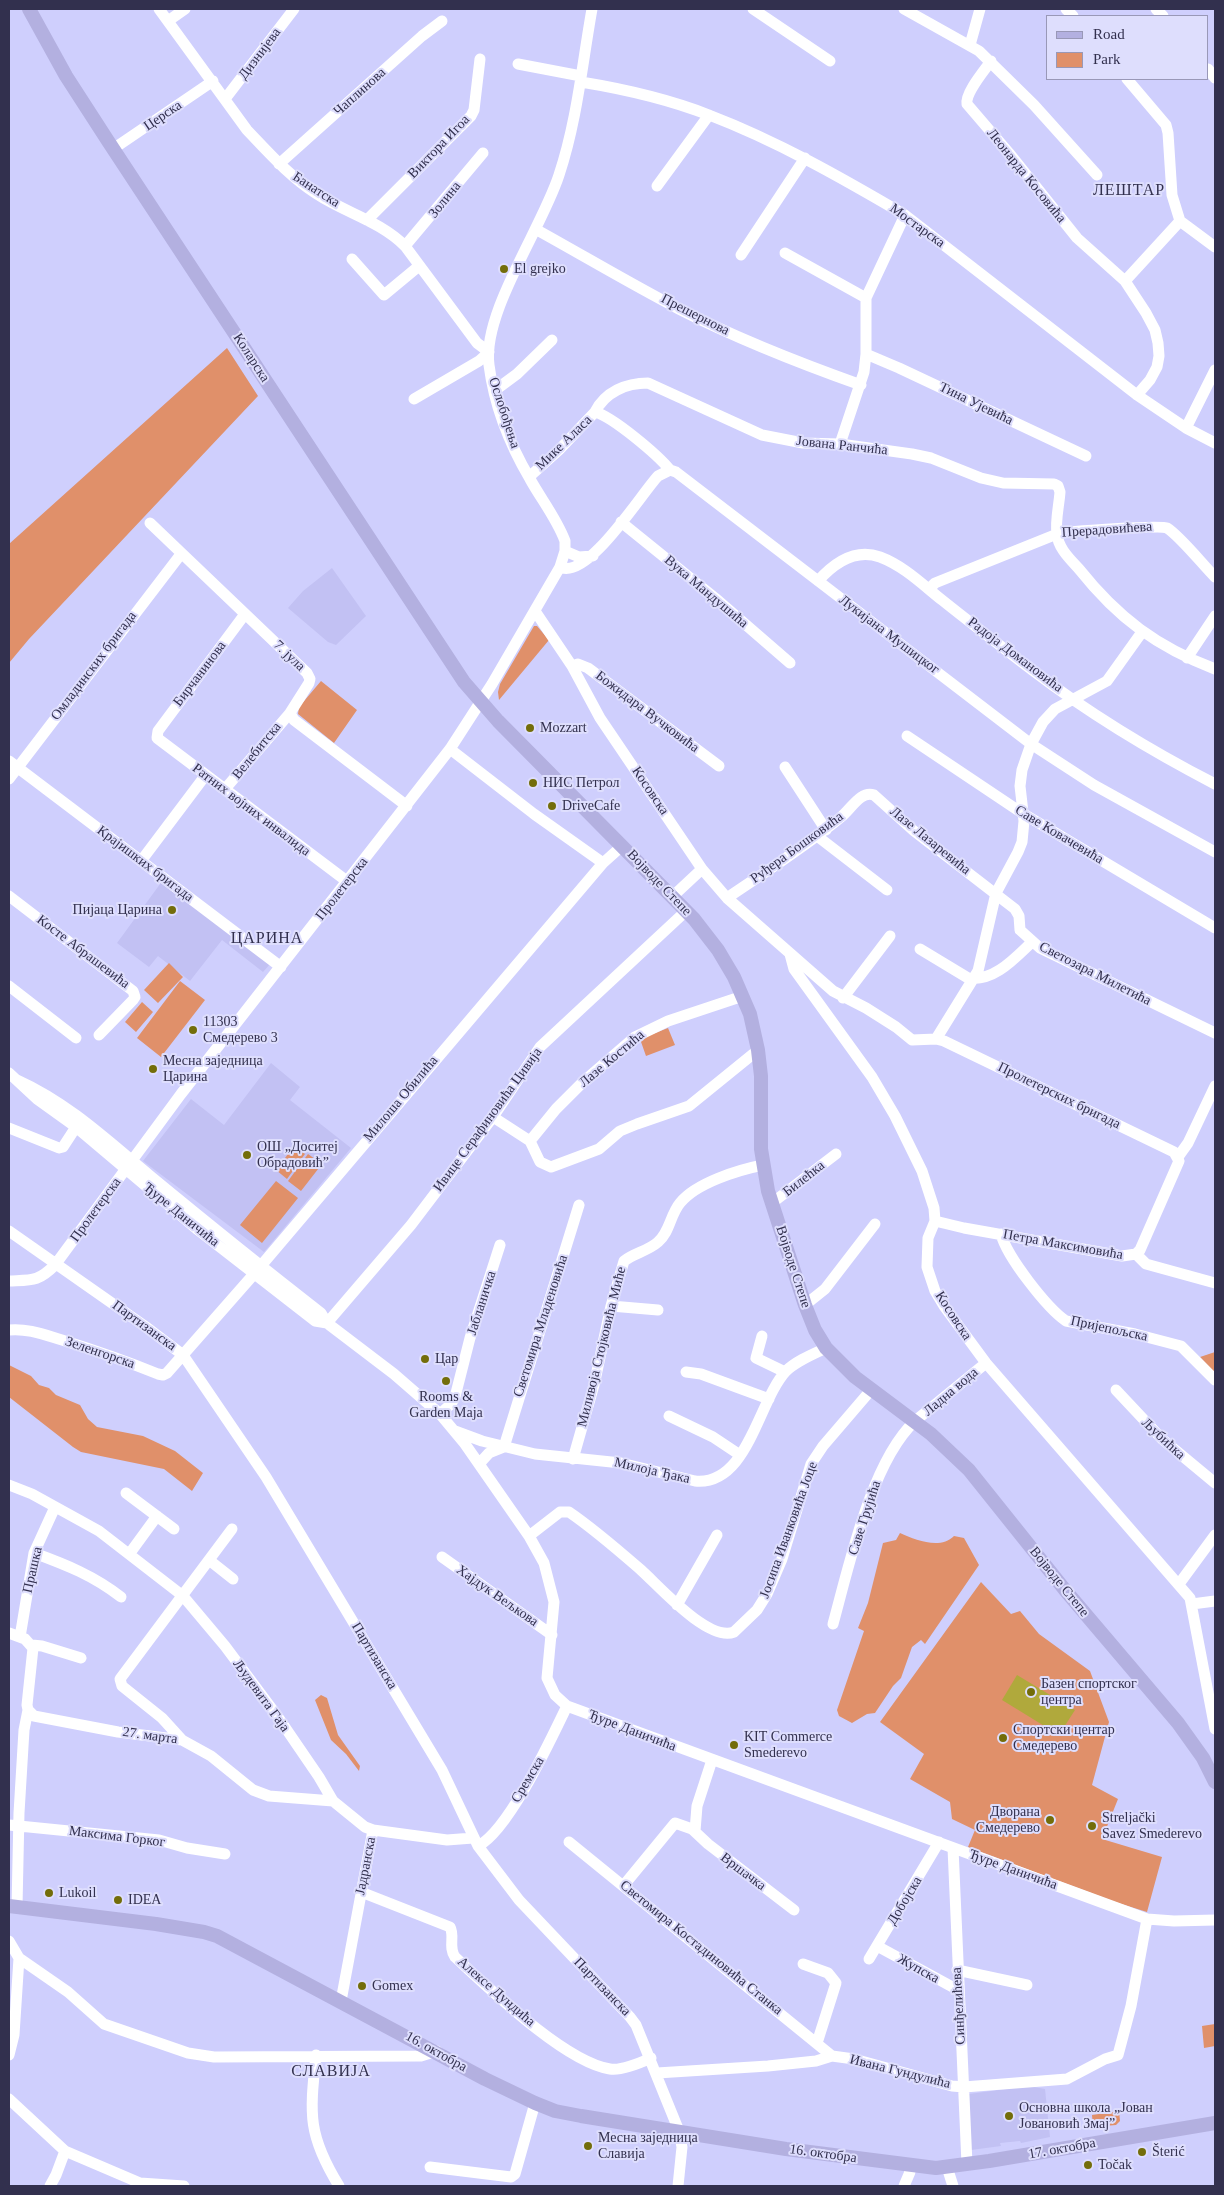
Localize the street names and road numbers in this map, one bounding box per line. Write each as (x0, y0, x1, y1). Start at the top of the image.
street label: Дизнијева (235, 25, 285, 83)
street label: Чаплинова (331, 64, 389, 120)
street label: Церска (141, 97, 185, 135)
street label: Виктора Игоа (405, 112, 473, 182)
street label: Леонарда Косовића (983, 125, 1069, 227)
street label: Банатска (289, 169, 343, 211)
street label: Золина (425, 178, 465, 222)
street label: Мостарска (886, 200, 948, 252)
street label: Прешернова (658, 291, 732, 339)
street label: Коларска (229, 330, 273, 386)
street label: Ослобођења (485, 375, 523, 451)
street label: Тина Ујевића (936, 379, 1016, 429)
street label: Мике Аласа (532, 412, 596, 474)
street label: Јована Ранчића (796, 433, 888, 459)
street label: Прерадовићева (1061, 518, 1153, 542)
street label: Вука Мандушића (661, 552, 751, 632)
street label: Лукијана Мушицког (835, 592, 943, 678)
street label: Омладинских бригада (48, 608, 140, 724)
street label: Радоја Домановића (964, 614, 1066, 696)
street label: 7. јула (270, 637, 308, 675)
street label: Бирчанинова (170, 638, 230, 710)
street label: Божидара Вучковића (592, 668, 702, 756)
street label: Велебитска (229, 719, 285, 783)
street label: Ратних војних инвалида (189, 760, 313, 860)
street label: Косовска (628, 764, 672, 818)
street label: Саве Ковачевића (1012, 802, 1106, 868)
street label: Лазе Лазаревића (886, 803, 974, 879)
street label: Руђера Бошковића (747, 809, 847, 887)
street label: Крајишких бригада (93, 822, 197, 906)
street label: Војводе Степе (623, 846, 695, 920)
street label: Пролетерска (312, 854, 372, 924)
street label: Косте Абрашевића (33, 912, 133, 992)
street label: Светозара Милетића (1036, 938, 1154, 1010)
street label: Лазе Костића (576, 1027, 648, 1091)
street label: Ивице Серафиновића Цивија (430, 1045, 546, 1195)
street label: Милоша Обилића (360, 1053, 442, 1145)
street label: Пролетерских бригада (995, 1059, 1123, 1133)
street label: Билећка (780, 1157, 828, 1201)
street label: Пролетерска (67, 1175, 125, 1245)
street label: Ђуре Даничића (140, 1179, 222, 1251)
street label: Војводе Степе (772, 1224, 814, 1310)
street label: Петра Максимовића (1002, 1226, 1124, 1264)
street label: Светомира Младеновића (510, 1253, 572, 1399)
street label: Миливоја Стојковића Миће (574, 1265, 630, 1429)
street label: Јабланичка (464, 1269, 500, 1337)
street label: Косовска (931, 1288, 975, 1344)
street label: Партизанска (109, 1297, 179, 1355)
street label: Пријепољска (1069, 1313, 1149, 1345)
street label: Зеленгорска (63, 1333, 137, 1373)
street label: Ладна вода (920, 1364, 982, 1420)
street label: Љубићка (1138, 1415, 1188, 1463)
street label: Милоја Ђака (613, 1454, 691, 1488)
street label: Јосипа Иванковића Јоце (756, 1459, 822, 1601)
street label: Саве Грујића (845, 1479, 885, 1557)
street label: Војводе Степе (1026, 1544, 1092, 1620)
street label: Прашка (20, 1545, 46, 1595)
street label: Хајдук Вељкова (453, 1562, 541, 1630)
street label: Партизанска (347, 1620, 401, 1692)
street label: Људевита Гаја (229, 1656, 293, 1736)
street label: Ђуре Даничића (586, 1707, 678, 1755)
street label: 27. марта (121, 1724, 179, 1748)
street label: Сремска (508, 1754, 548, 1806)
street label: Максима Горког (68, 1823, 166, 1851)
street label: Јадранска (352, 1836, 380, 1896)
street label: Ђуре Даничића (967, 1846, 1059, 1894)
street label: Вршачка (717, 1849, 769, 1895)
street label: Добојска (884, 1874, 926, 1928)
street label: Светомира Костадиновића Станка (616, 1877, 786, 2019)
street label: Жупска (894, 1951, 942, 1987)
street label: Алексе Дундића (454, 1954, 538, 2030)
street label: Партизанска (570, 1954, 634, 2020)
street label: Синђелићева (949, 1967, 969, 2045)
street label: 16. октобра (402, 2028, 470, 2076)
street label: Ивана Гундулића (848, 2051, 952, 2093)
street label: 17. октобра (1027, 2135, 1097, 2163)
street label: 16. октобра (788, 2141, 858, 2167)

